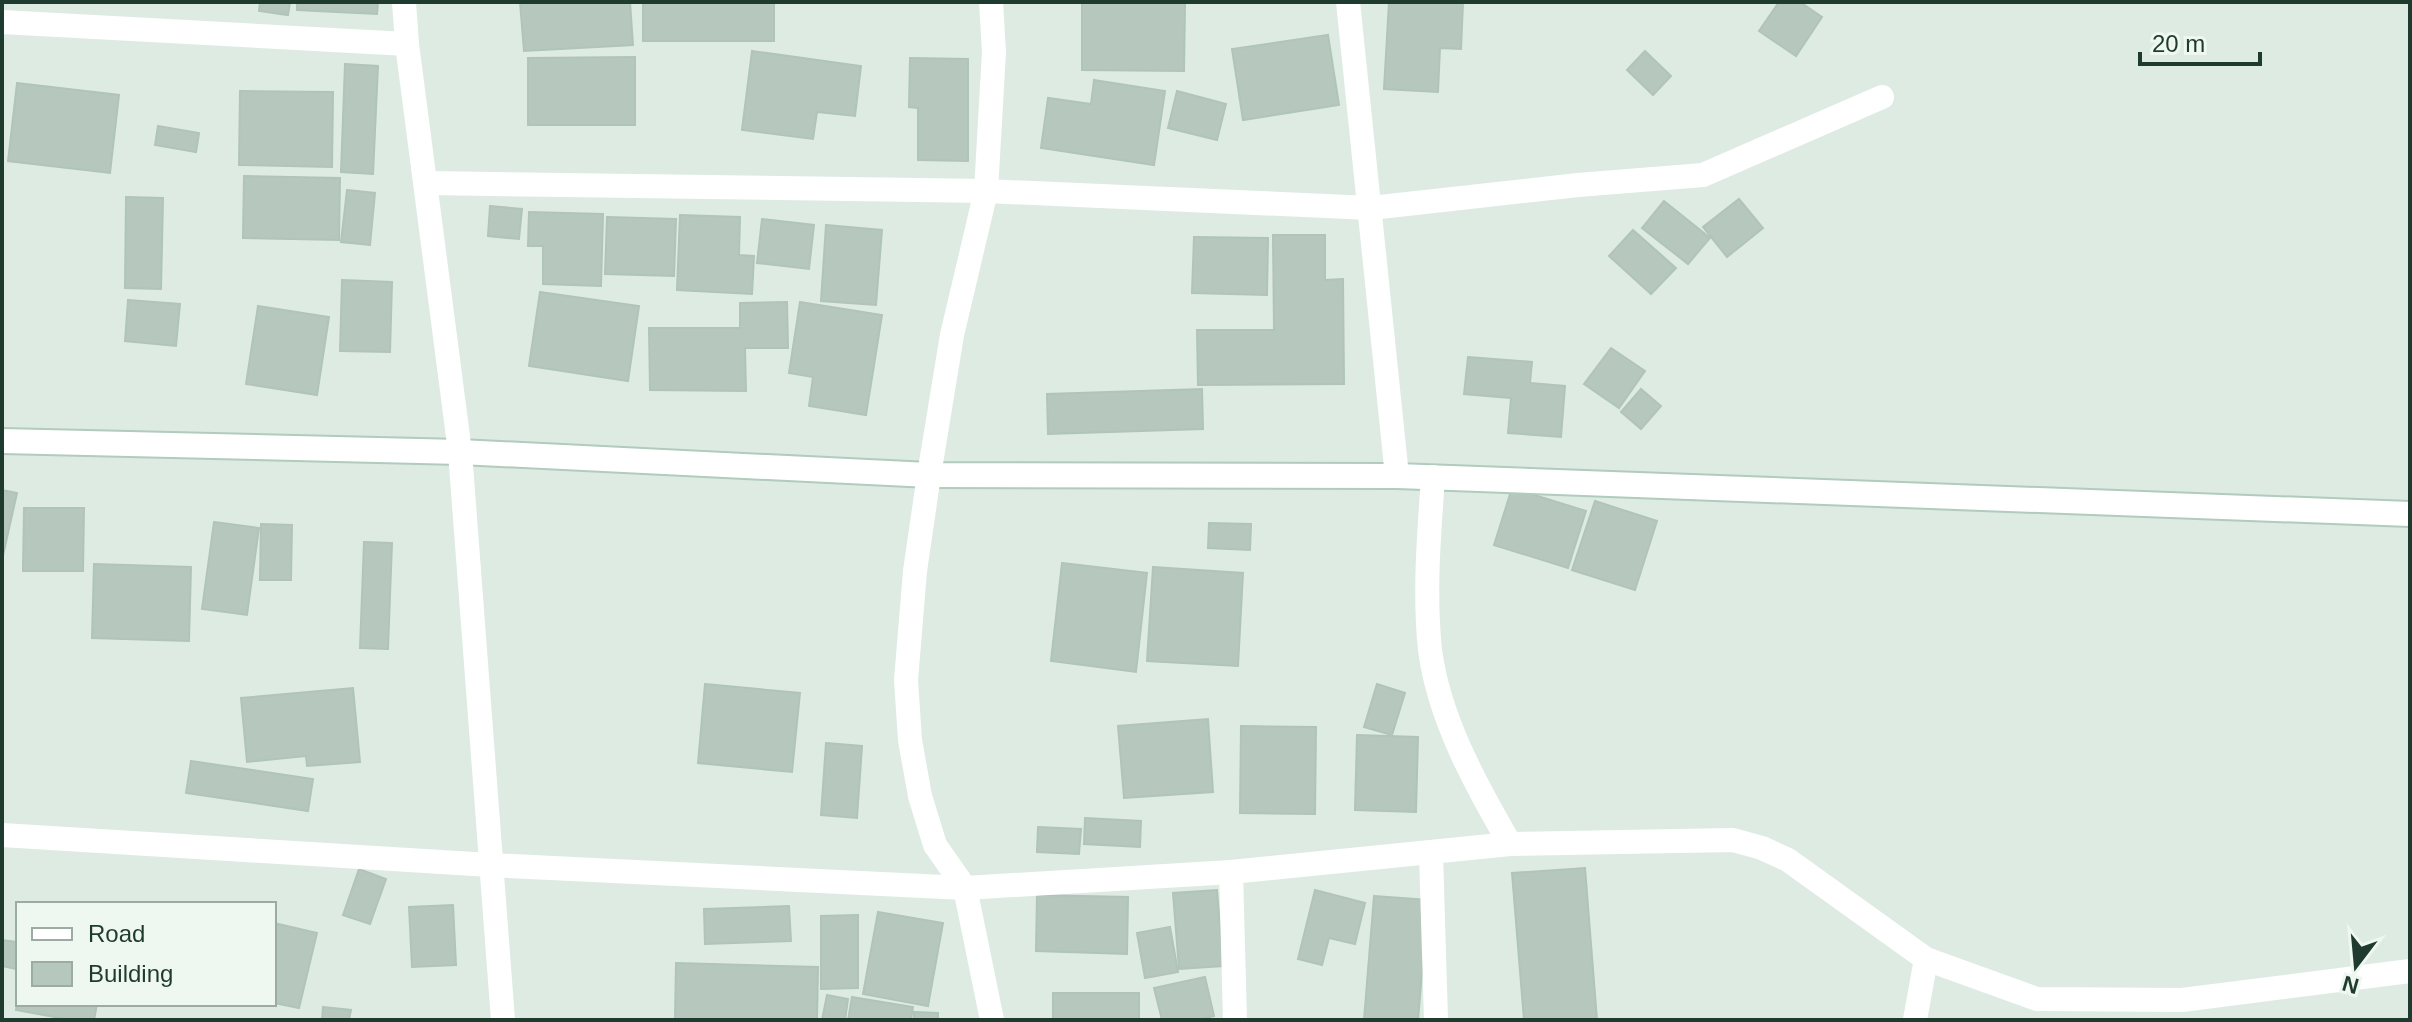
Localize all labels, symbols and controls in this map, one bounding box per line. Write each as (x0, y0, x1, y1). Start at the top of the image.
scale bar (2140, 16, 2260, 66)
text: 20 m (2152, 30, 2205, 57)
legend (16, 902, 276, 1006)
text: Road (88, 920, 145, 947)
north arrow (2316, 926, 2396, 1006)
text: Building (88, 960, 173, 987)
text: N (2340, 971, 2362, 999)

